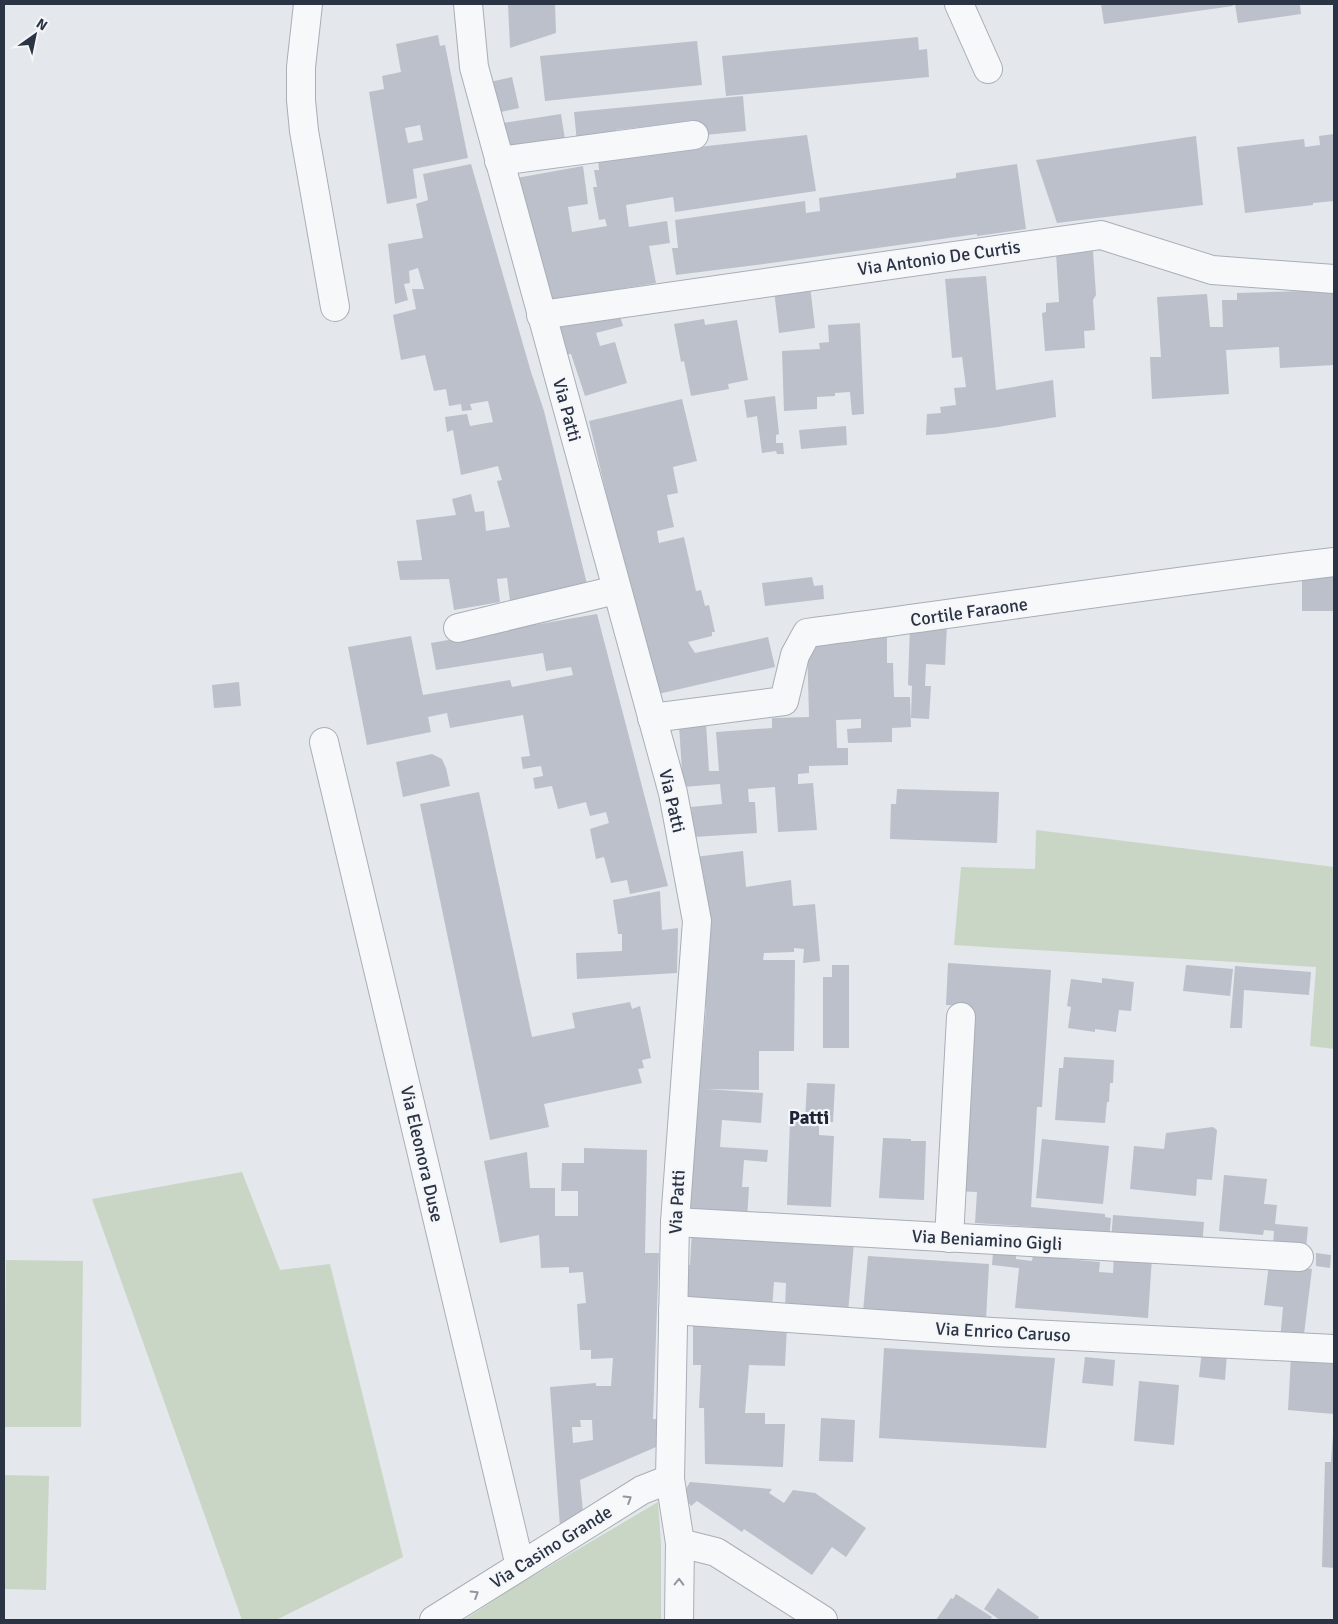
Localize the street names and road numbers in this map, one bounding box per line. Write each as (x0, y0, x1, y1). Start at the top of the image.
street label: Via Antonio De Curtis (856, 236, 1022, 280)
street label: Via Patti (548, 376, 586, 444)
street label: Cortile Faraone (909, 593, 1029, 631)
street label: Via Patti (654, 767, 690, 835)
street label: Via Eleonora Duse (396, 1084, 448, 1224)
street label: Via Patti (664, 1169, 690, 1235)
street label: Via Beniamino Gigli (911, 1225, 1063, 1255)
street label: Via Enrico Caruso (935, 1317, 1071, 1347)
street label: Via Casino Grande (486, 1501, 616, 1593)

